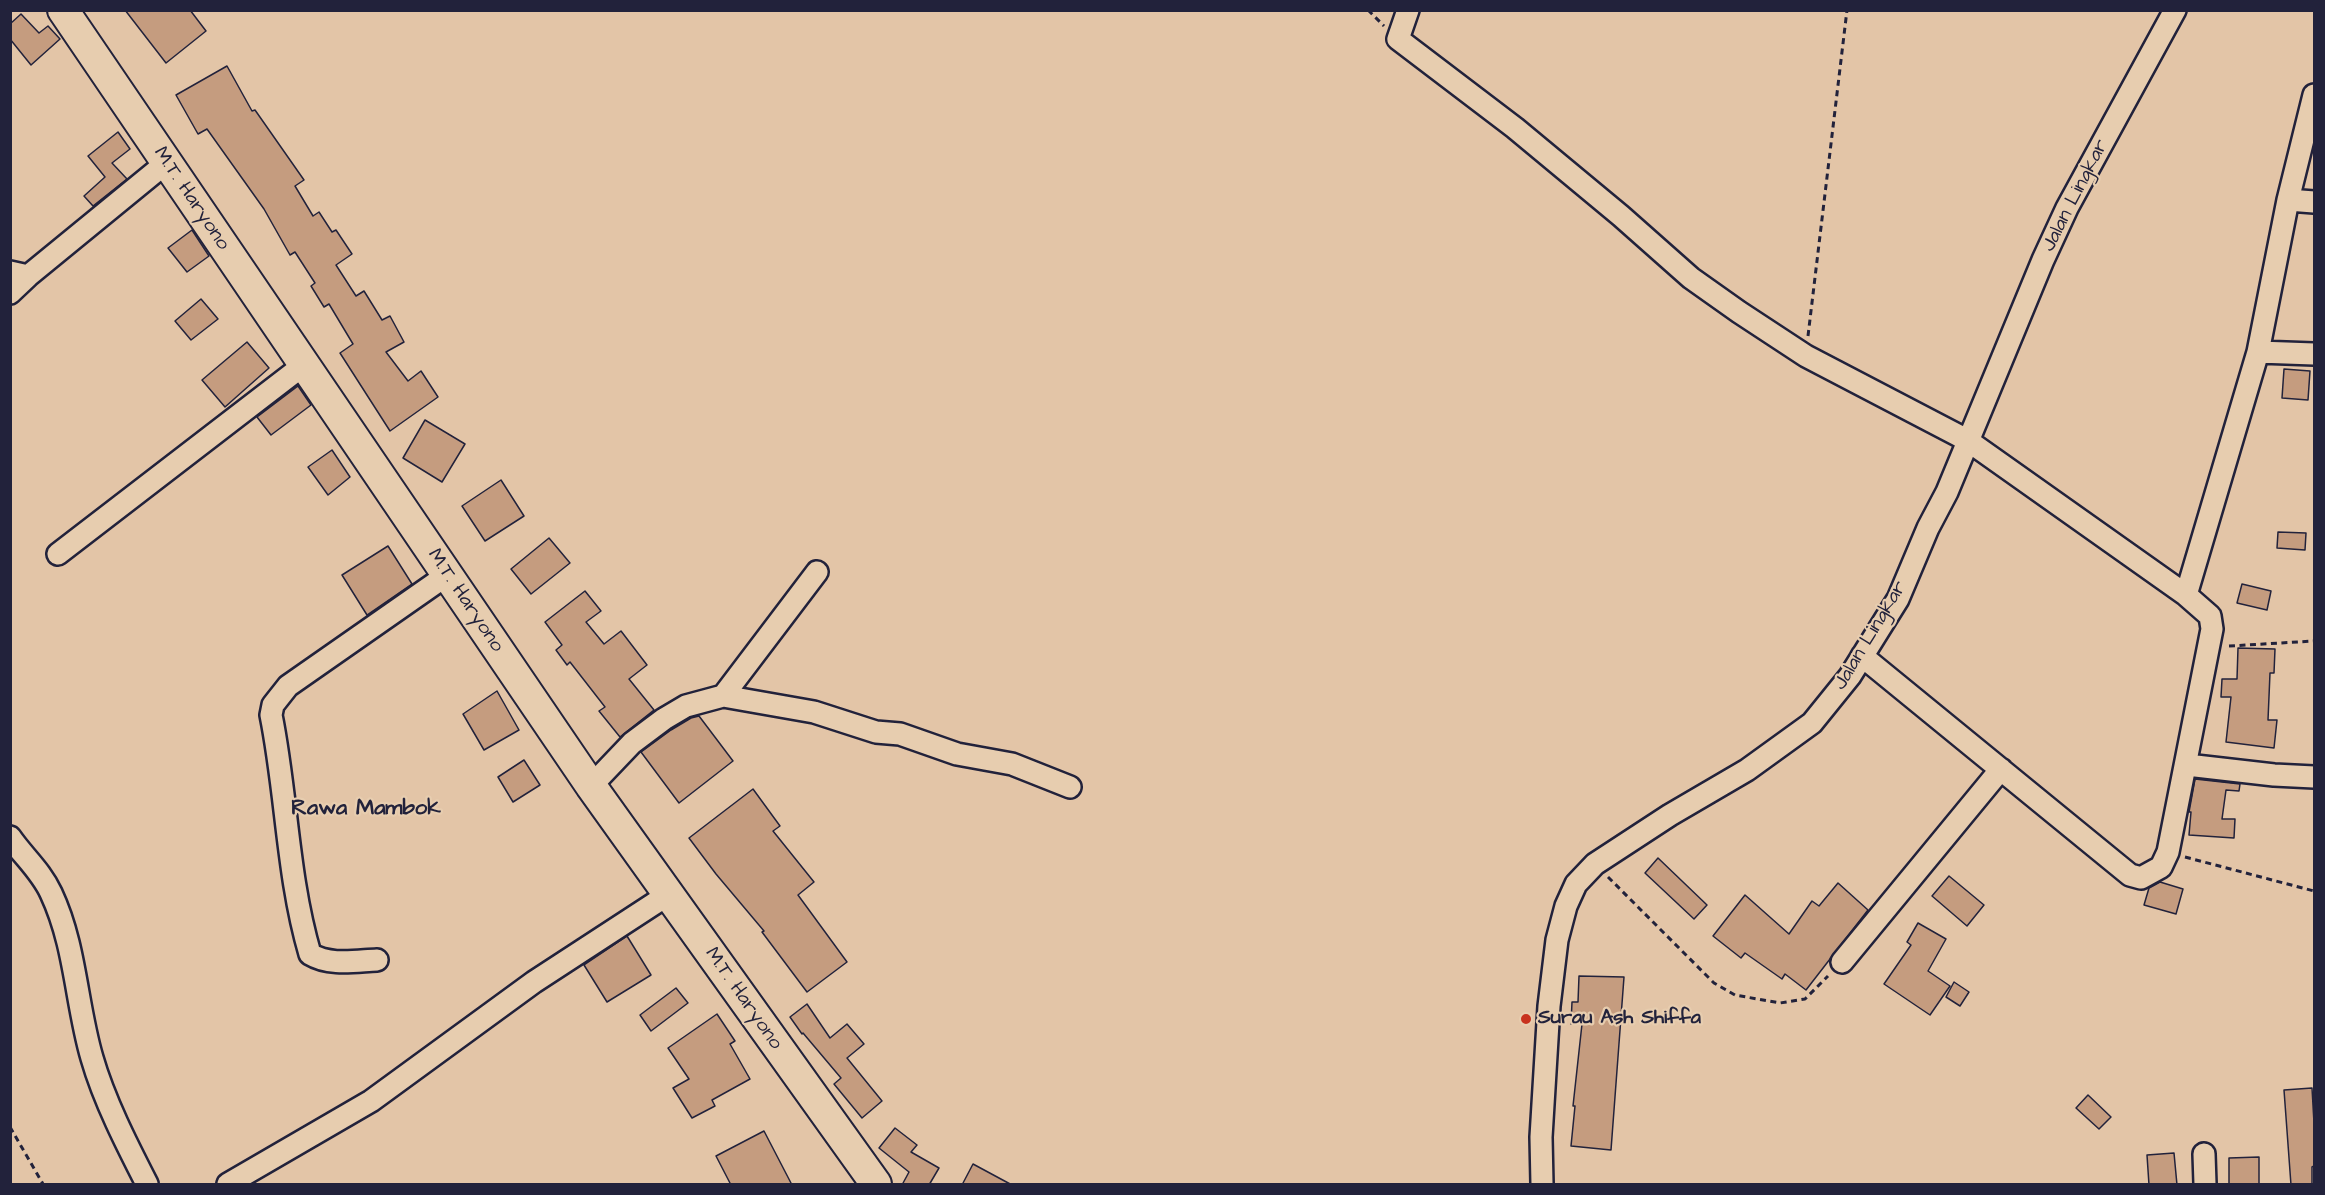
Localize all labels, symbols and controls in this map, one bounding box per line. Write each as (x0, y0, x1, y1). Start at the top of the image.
street label: Jalan Lingkar (2037, 136, 2115, 256)
street label: M.T. Haryono (148, 143, 234, 255)
street label: M.T. Haryono (422, 545, 508, 657)
street label: Jalan Lingkar (1829, 577, 1913, 695)
district label: Rawa Mambok (291, 796, 441, 822)
street label: M.T. Haryono (699, 943, 787, 1055)
place label: Surau Ash Shiffa (1538, 1007, 1701, 1031)
marker: Surau Ash Shiffa (1519, 1012, 1533, 1026)

